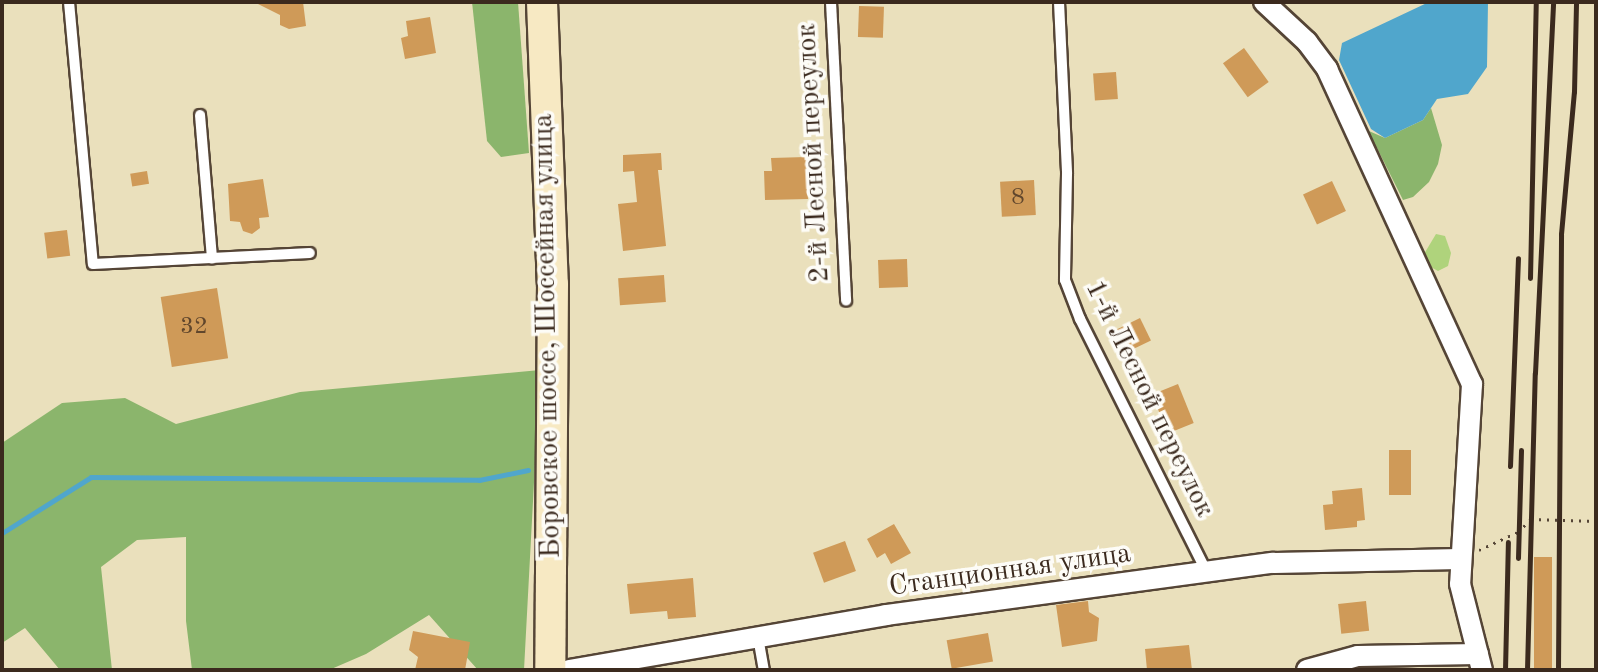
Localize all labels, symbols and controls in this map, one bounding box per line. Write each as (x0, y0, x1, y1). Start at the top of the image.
street label: 2-й Лесной переулок (790, 23, 838, 283)
street label: Боровское шоссе, Шоссейная улица (527, 113, 569, 559)
house number: 8 (1011, 185, 1025, 213)
street label: 1-й Лесной переулок (1077, 275, 1221, 523)
house number: 32 (180, 314, 208, 342)
street label: Станционная улица (887, 537, 1133, 605)

